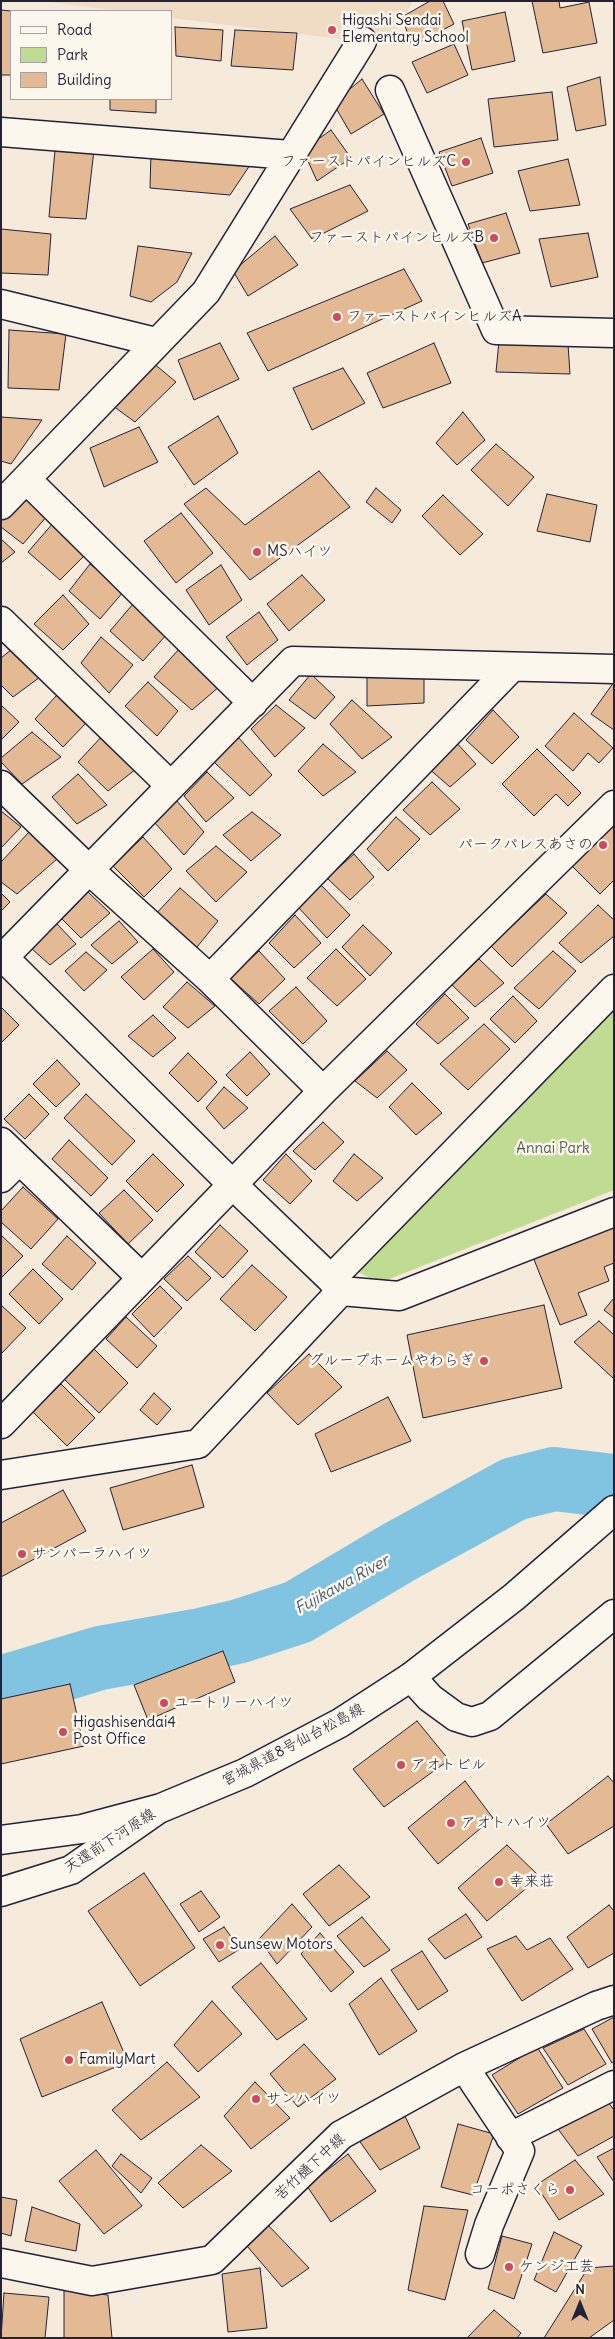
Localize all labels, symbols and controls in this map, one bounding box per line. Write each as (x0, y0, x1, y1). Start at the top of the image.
legend (10, 10, 172, 100)
place label: Higashi Sendai Elementary School (342, 12, 469, 47)
text: Road (57, 20, 92, 39)
marker: Higashi Sendai Elementary School (326, 24, 338, 36)
text: Park (57, 45, 88, 64)
text: Building (57, 70, 112, 89)
place label: ファーストパインヒルズC (281, 153, 456, 171)
marker: ファーストパインヒルズC (460, 156, 472, 168)
place label: ファーストパインヒルズB (309, 229, 484, 247)
marker: ファーストパインヒルズB (488, 232, 500, 244)
place label: ファーストパインヒルズA (347, 308, 522, 326)
marker: ファーストパインヒルズA (331, 311, 343, 323)
place label: MSハイツ (267, 543, 333, 561)
marker: MSハイツ (251, 546, 263, 558)
place label: パークパレスあさの (458, 836, 593, 854)
marker: パークパレスあさの (597, 839, 609, 851)
park label: Annai Park (516, 1140, 590, 1158)
place label: グループホームやわらぎ (308, 1352, 474, 1370)
marker: グループホームやわらぎ (478, 1355, 490, 1367)
place label: サンパーラハイツ (32, 1545, 152, 1563)
marker: サンパーラハイツ (16, 1548, 28, 1560)
water label: Fujikawa River (292, 1551, 392, 1619)
place label: ユートリーハイツ (174, 1694, 293, 1712)
marker: ユートリーハイツ (158, 1697, 170, 1709)
street label: 宮城県道8号仙台松島線 (219, 1700, 367, 1790)
place label: Higashisendai4 Post Office (73, 1714, 176, 1749)
marker: Higashisendai4 Post Office (57, 1726, 69, 1738)
place label: アオトビル (411, 1756, 486, 1774)
marker: アオトビル (395, 1759, 407, 1771)
street label: 天還前下河原線 (61, 1805, 159, 1877)
place label: アオトハイツ (461, 1814, 551, 1832)
marker: アオトハイツ (445, 1817, 457, 1829)
place label: 幸来荘 (509, 1873, 554, 1891)
marker: 幸来荘 (493, 1876, 505, 1888)
place label: Sunsew Motors (230, 1936, 333, 1954)
marker: Sunsew Motors (214, 1939, 226, 1951)
place label: FamilyMart (79, 2051, 156, 2069)
marker: FamilyMart (63, 2054, 75, 2066)
place label: サンハイツ (266, 2090, 341, 2108)
marker: サンハイツ (250, 2093, 262, 2105)
street label: 苦竹樋下中線 (271, 2130, 349, 2204)
place label: コーポさくら (470, 2181, 560, 2199)
marker: コーポさくら (564, 2184, 576, 2196)
place label: ケンジ工芸 (519, 2258, 594, 2276)
marker: ケンジ工芸 (503, 2261, 515, 2273)
north arrow (555, 2279, 605, 2329)
text: N (575, 2280, 585, 2298)

